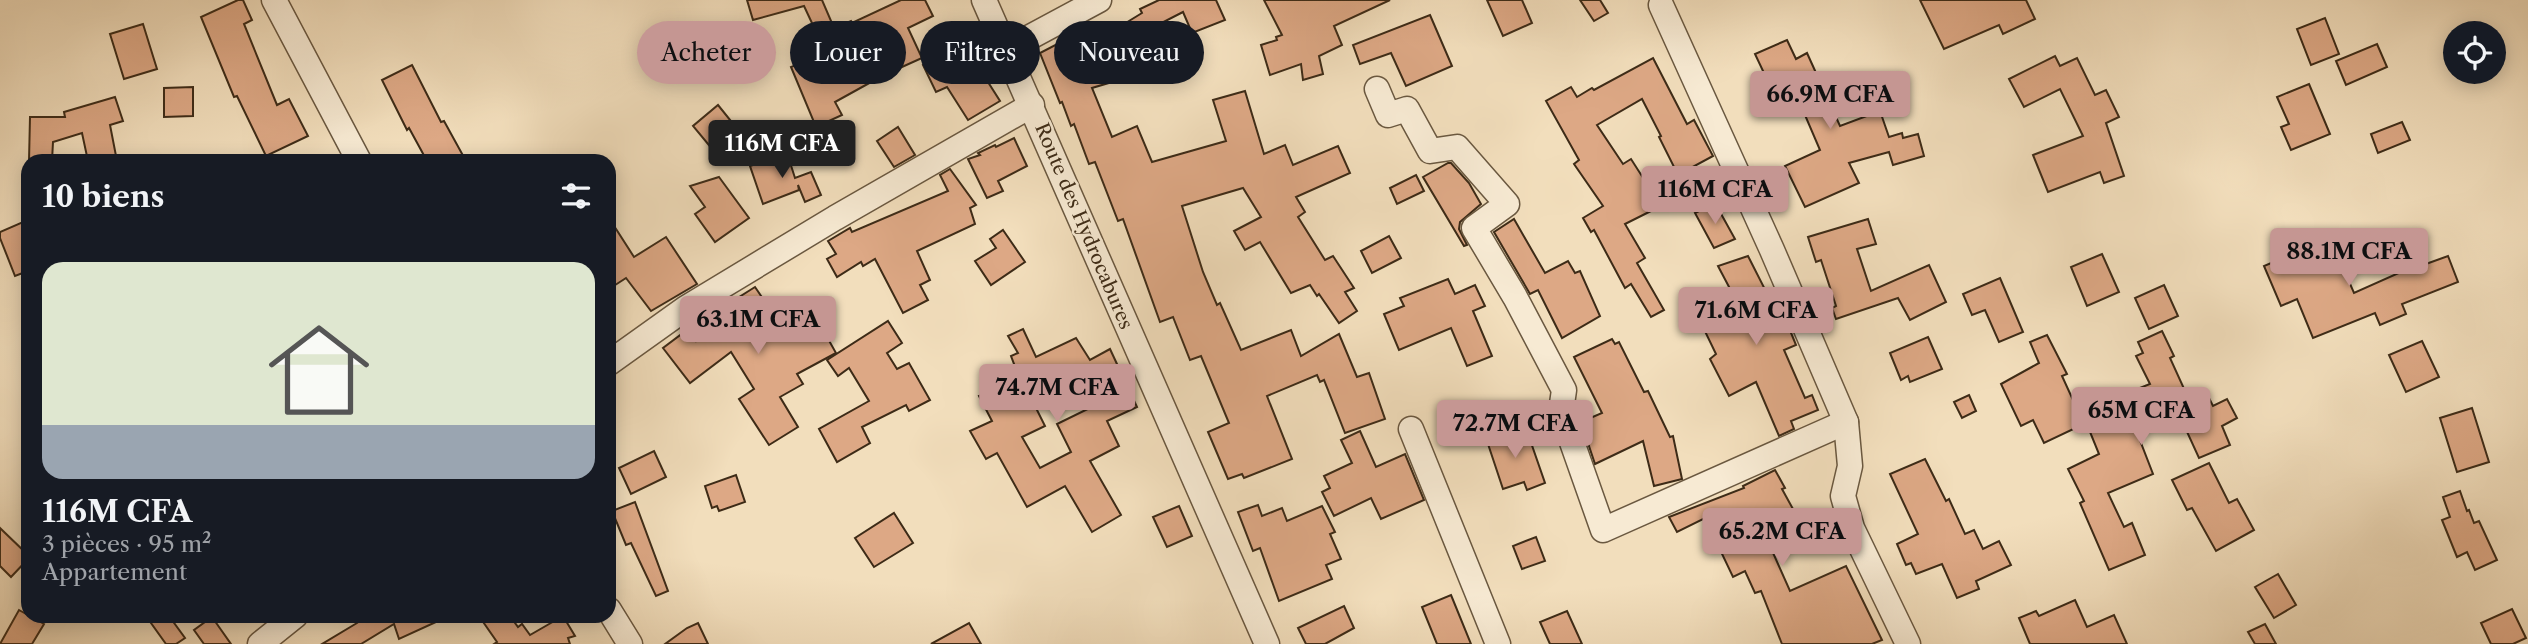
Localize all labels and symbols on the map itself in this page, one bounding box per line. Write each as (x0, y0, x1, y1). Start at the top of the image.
pin: 66.9M CFA (1750, 72, 1910, 131)
street label: Route des Hydrocabures (1030, 119, 1138, 333)
pin: 116M CFA (710, 120, 854, 180)
pin: 116M CFA (1643, 166, 1787, 226)
pin: 88.1M CFA (2269, 229, 2429, 288)
pin: 71.6M CFA (1676, 288, 1836, 347)
pin: 63.1M CFA (678, 296, 838, 356)
pin: 74.7M CFA (977, 364, 1137, 424)
pin: 65M CFA (2076, 388, 2206, 447)
pin: 72.7M CFA (1435, 400, 1595, 460)
pin: 65.2M CFA (1702, 508, 1862, 568)

